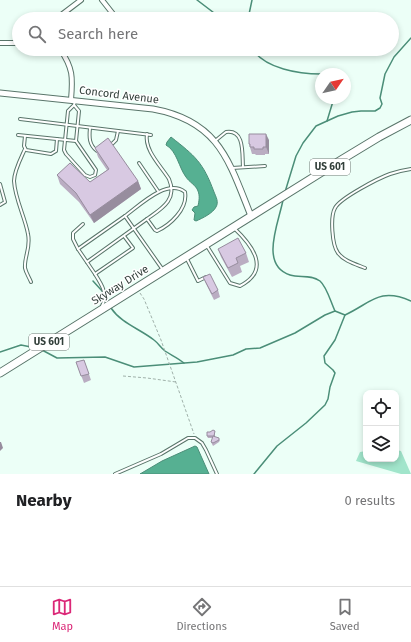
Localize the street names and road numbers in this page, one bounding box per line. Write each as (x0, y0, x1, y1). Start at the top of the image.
street label: Concord Avenue (78, 84, 160, 106)
road number: US 601 (310, 159, 350, 175)
street label: Skyway Drive (89, 262, 151, 308)
road number: US 601 (29, 334, 69, 350)

